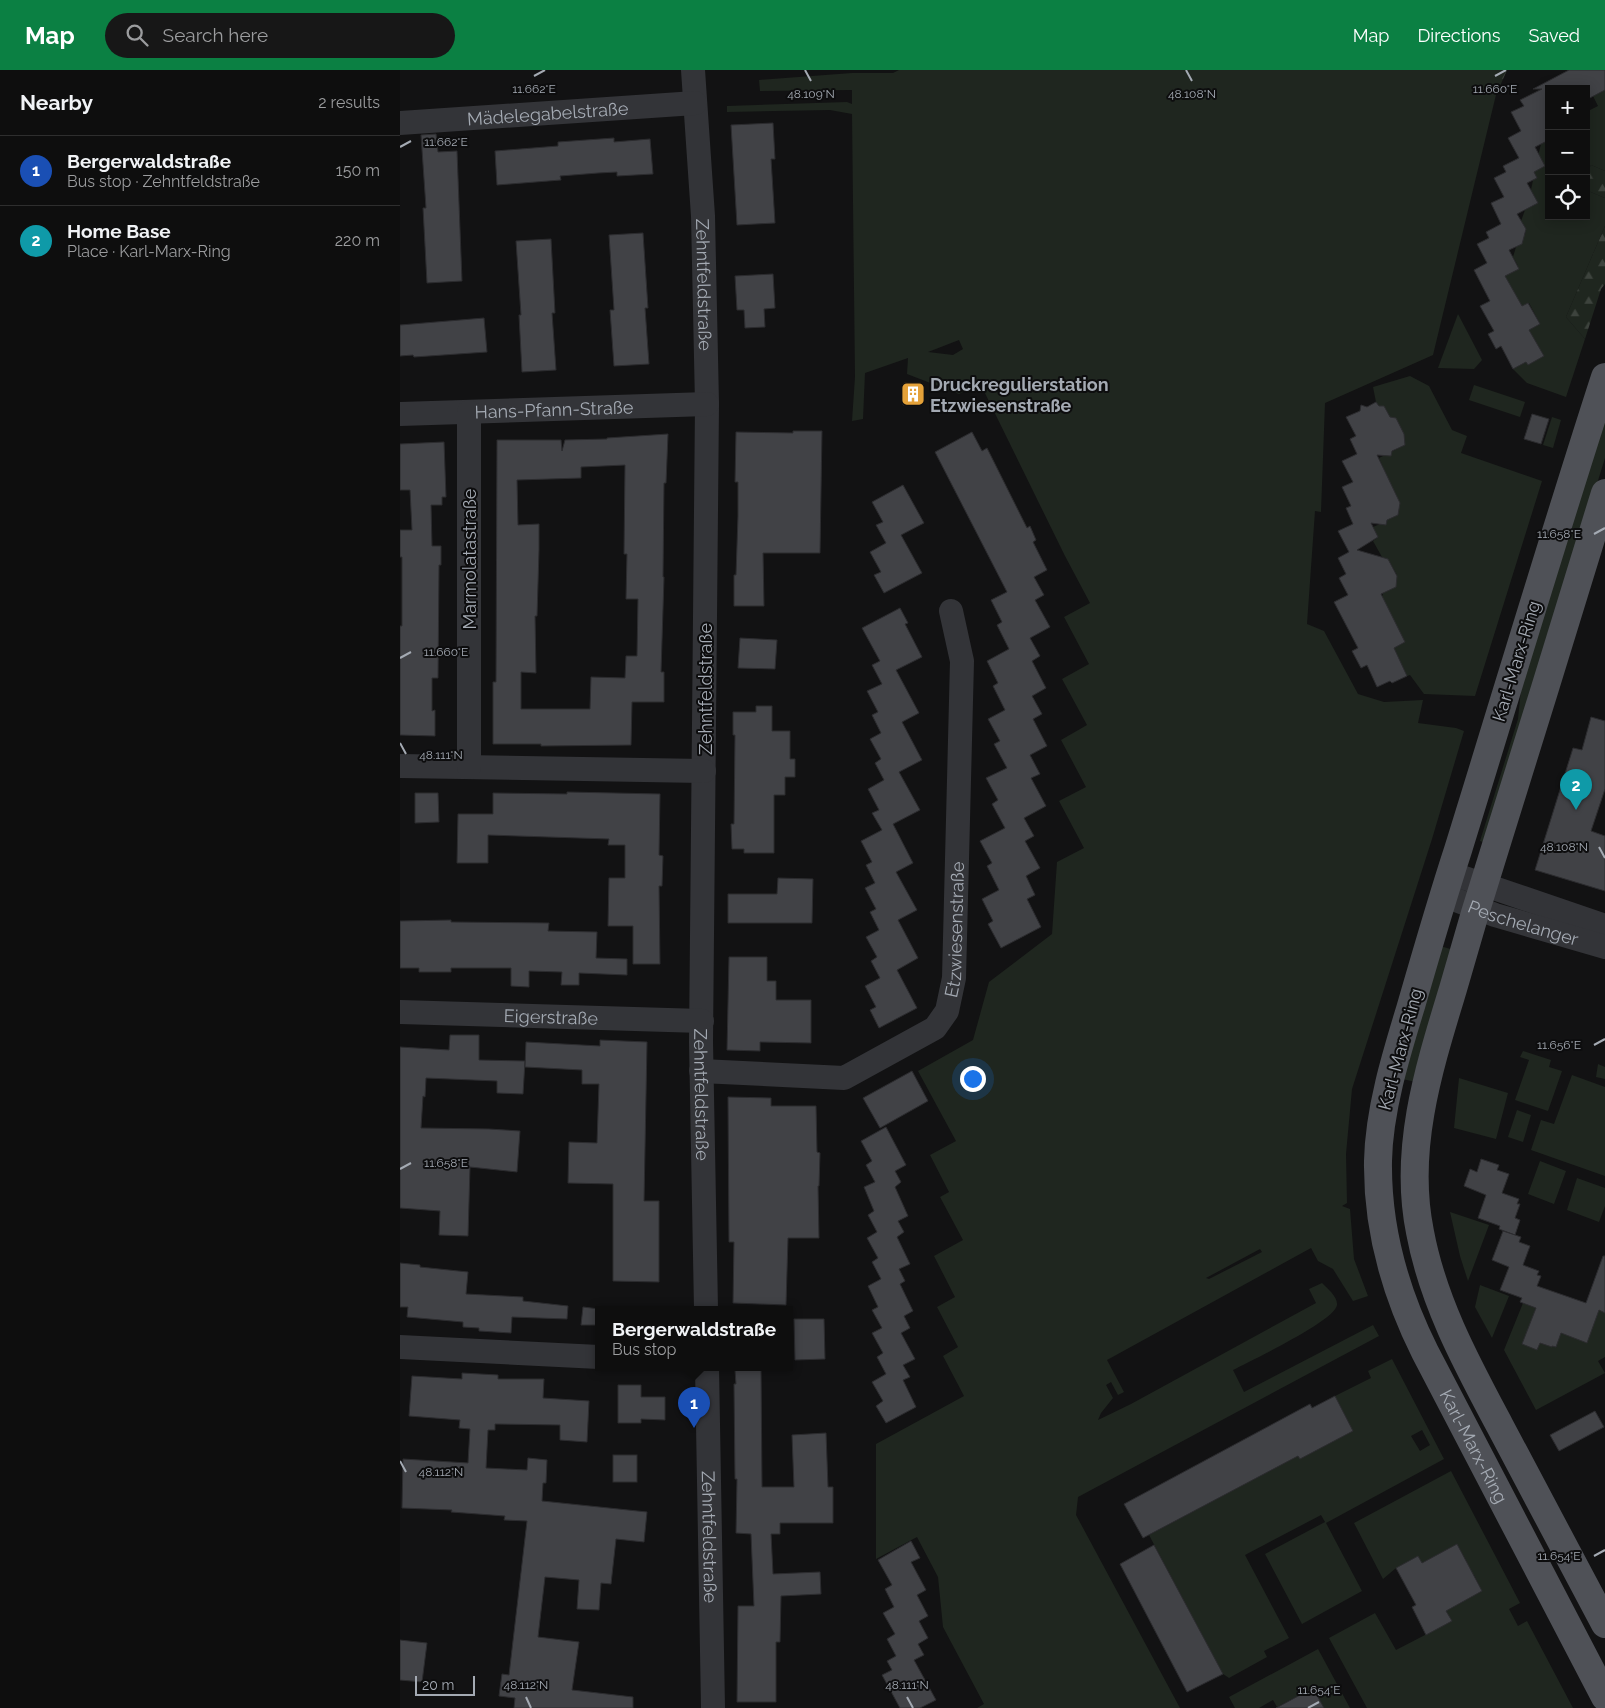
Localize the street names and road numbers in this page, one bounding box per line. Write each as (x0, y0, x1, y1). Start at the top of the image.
street label: Mädelegabelstraße (466, 97, 629, 129)
street label: Zehntfeldstraße (693, 218, 716, 351)
street label: Hans-Pfann-Straße (474, 396, 634, 422)
street label: Marmolatastraße (459, 488, 480, 629)
street label: Karl-Marx-Ring (1488, 598, 1544, 724)
street label: Zehntfeldstraße (695, 623, 716, 755)
street label: Etzwiesenstraße (940, 861, 967, 999)
street label: Peschelanger (1465, 895, 1582, 949)
street label: Karl-Marx-Ring (1374, 986, 1426, 1112)
street label: Eigerstraße (504, 1005, 599, 1028)
street label: Zehntfeldstraße (690, 1028, 714, 1161)
street label: Karl-Marx-Ring (1436, 1386, 1512, 1507)
street label: Zehntfeldstraße (698, 1471, 722, 1604)

